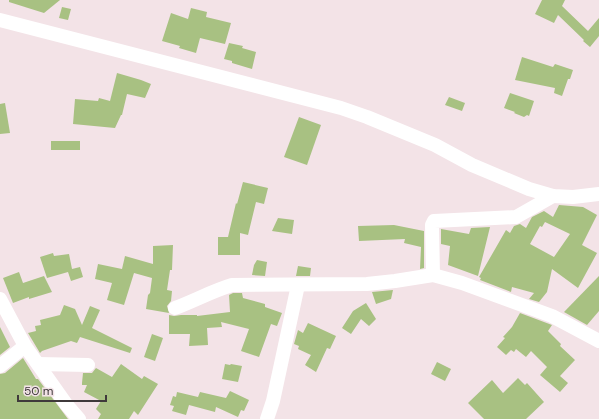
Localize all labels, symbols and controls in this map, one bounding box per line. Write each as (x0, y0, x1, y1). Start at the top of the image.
scale bar (18, 377, 106, 403)
text: 50 m (24, 383, 53, 399)

